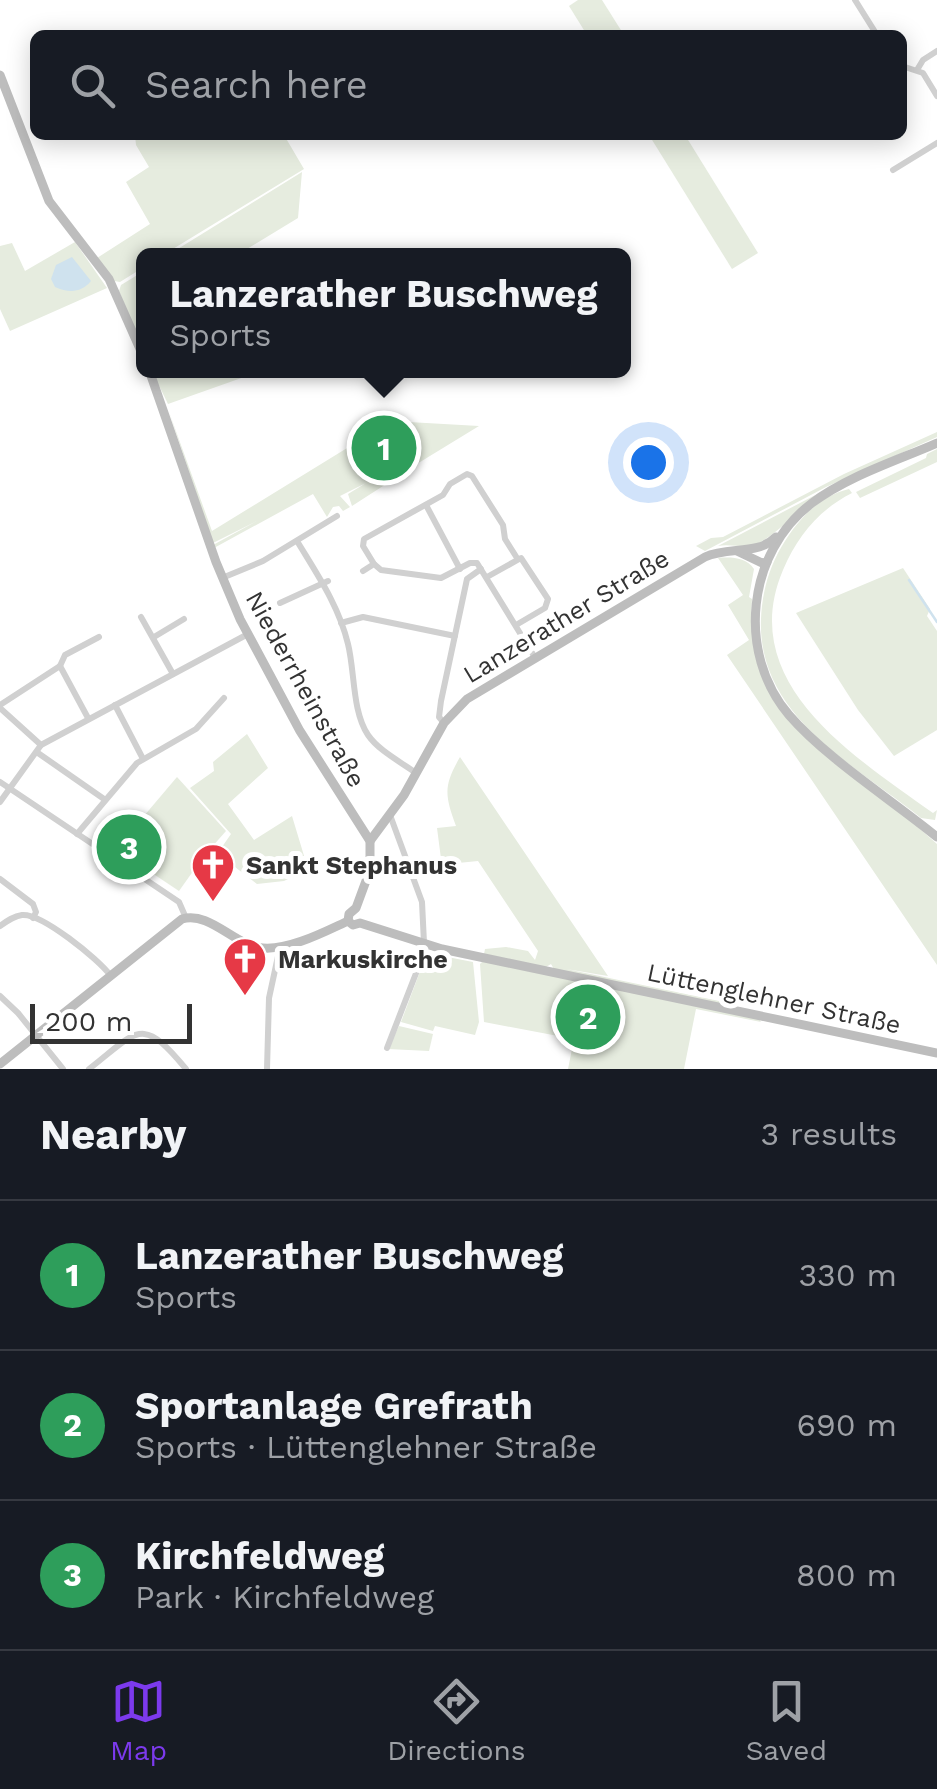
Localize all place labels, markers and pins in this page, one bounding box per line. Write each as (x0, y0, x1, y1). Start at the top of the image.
pin: 1 (352, 410, 416, 486)
pin: 3 (96, 810, 162, 884)
church icon: Sankt Stephanus (190, 842, 236, 903)
place label: Sankt Stephanus (246, 851, 457, 880)
church icon: Markuskirche (222, 936, 268, 997)
place label: Markuskirche (278, 945, 448, 974)
pin: 2 (556, 980, 620, 1054)

